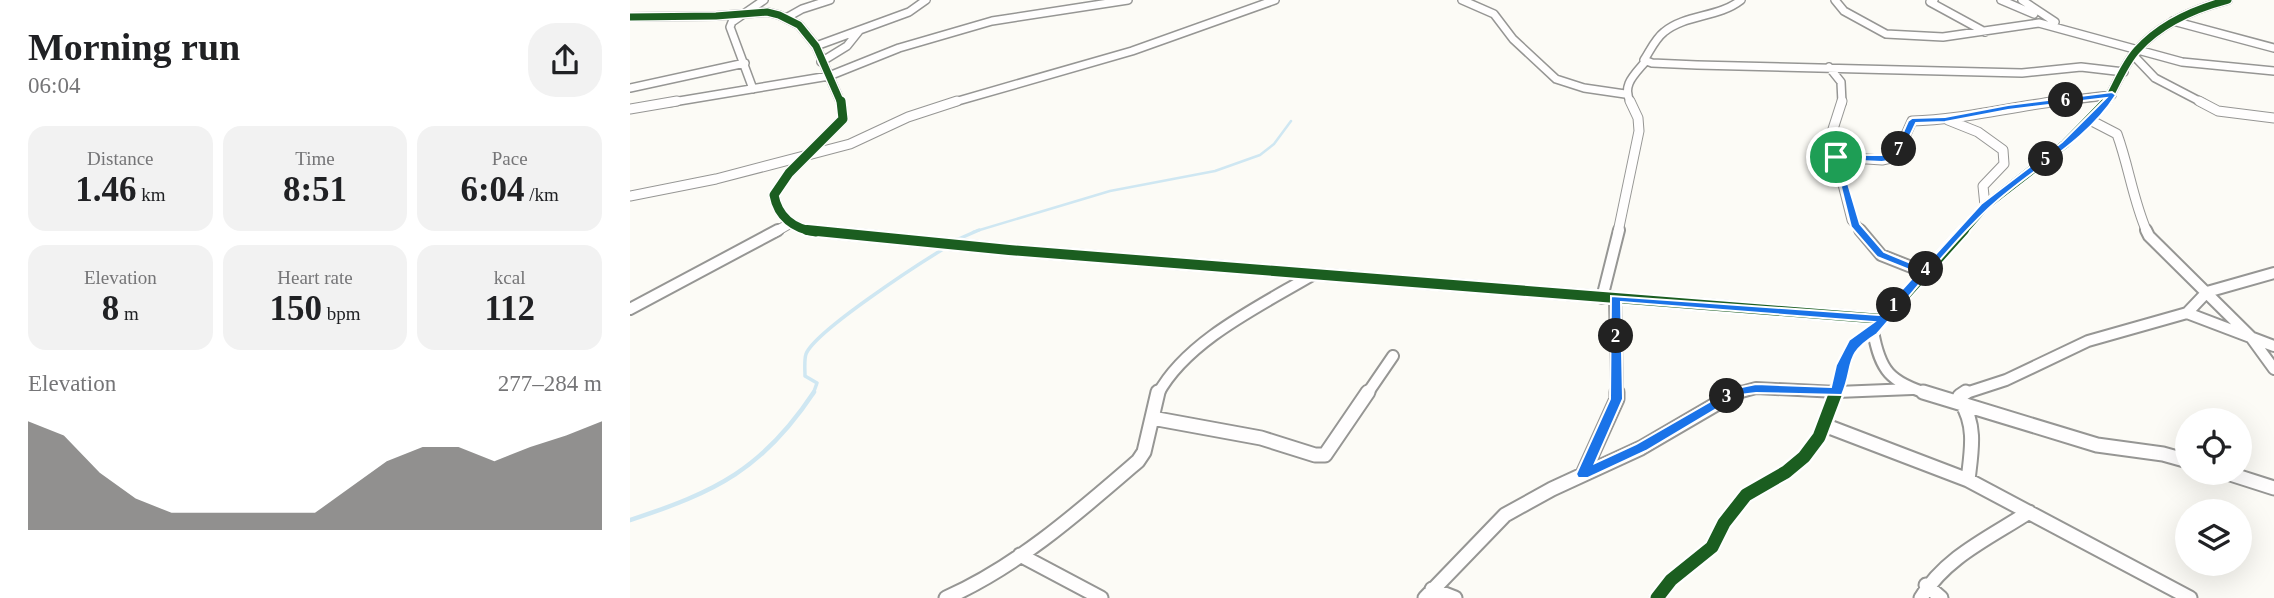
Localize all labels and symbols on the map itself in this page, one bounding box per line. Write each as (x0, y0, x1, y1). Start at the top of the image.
pin: 6 (2048, 82, 2084, 118)
pin (1806, 127, 1866, 187)
pin: 7 (1882, 132, 1916, 166)
pin: 5 (2028, 142, 2064, 176)
pin: 4 (1908, 252, 1944, 286)
pin: 1 (1876, 288, 1912, 322)
pin: 2 (1598, 318, 1634, 354)
pin: 3 (1710, 378, 1744, 414)

